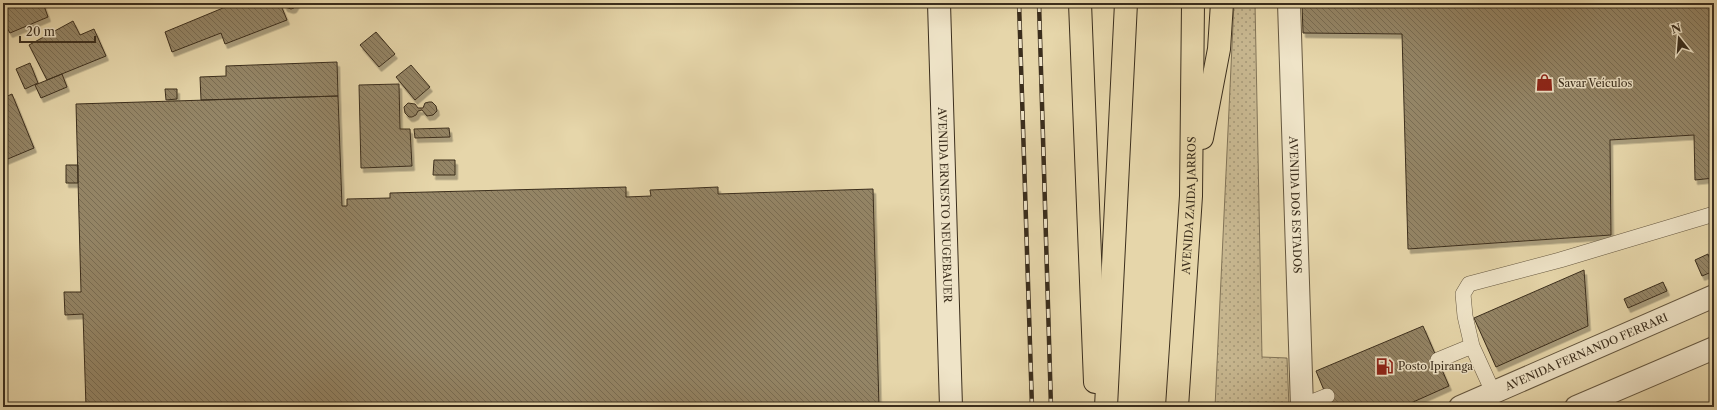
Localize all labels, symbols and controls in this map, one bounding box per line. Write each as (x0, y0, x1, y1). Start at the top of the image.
scale bar (20, 18, 95, 44)
north arrow (1659, 18, 1699, 58)
text: N (1669, 20, 1683, 37)
text: 20 m (26, 24, 55, 39)
shop icon: Savar Veículos (1535, 73, 1555, 93)
place label: Savar Veículos (1558, 76, 1632, 90)
street label: AVENIDA ERNESTO NEUGEBAUER (935, 106, 955, 304)
street label: AVENIDA DOS ESTADOS (1286, 135, 1305, 274)
street label: AVENIDA ZAIDA JARROS (1179, 136, 1199, 276)
street label: AVENIDA FERNANDO FERRARI (1502, 310, 1670, 394)
fuel station icon: Posto Ipiranga (1375, 356, 1395, 376)
place label: Posto Ipiranga (1398, 359, 1473, 373)

